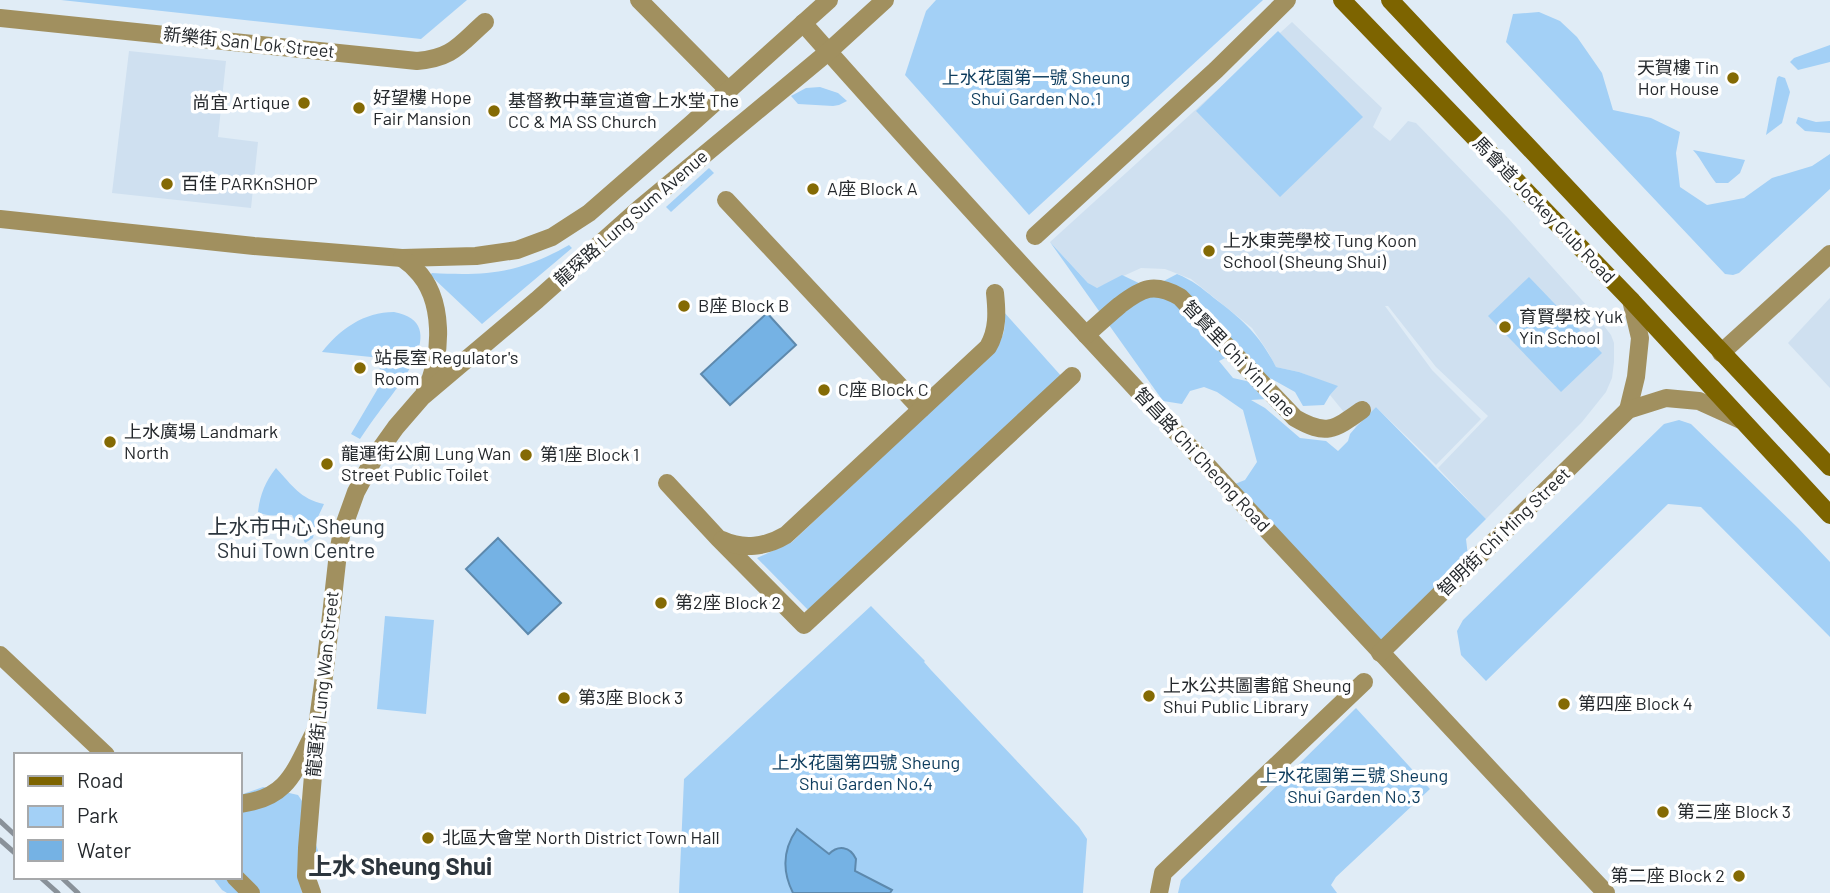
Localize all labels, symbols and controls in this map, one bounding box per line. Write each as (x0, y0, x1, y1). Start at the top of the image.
street label: 新樂街 San Lok Street (162, 22, 336, 62)
place label: 天賀樓 Tin Hor House (1637, 56, 1719, 99)
park label: 上水花園第一號 Sheung Shui Garden No.1 (942, 66, 1130, 109)
marker: 天賀樓 Tin Hor House (1725, 70, 1741, 86)
place label: 好望樓 Hope Fair Mansion (373, 86, 472, 129)
place label: 基督教中華宣道會上水堂 The CC & MA SS Church (508, 89, 739, 132)
place label: 尚宜 Artique (192, 91, 290, 113)
marker: 尚宜 Artique (296, 95, 312, 111)
marker: 好望樓 Hope Fair Mansion (351, 100, 367, 116)
marker: 基督教中華宣道會上水堂 The CC & MA SS Church (486, 103, 502, 119)
street label: 馬會道 Jockey Club Road (1469, 132, 1620, 287)
street label: 龍琛路 Lung Sum Avenue (549, 145, 712, 290)
place label: 百佳 PARKnSHOP (181, 172, 318, 194)
marker: 百佳 PARKnSHOP (159, 176, 175, 192)
place label: A座 Block A (827, 177, 918, 199)
marker: A座 Block A (805, 181, 821, 197)
place label: 上水東莞學校 Tung Koon School (Sheung Shui) (1223, 229, 1417, 272)
marker: 上水東莞學校 Tung Koon School (Sheung Shui) (1201, 243, 1217, 259)
place label: B座 Block B (698, 294, 789, 316)
street label: 智賢里 Chi Yin Lane (1179, 296, 1301, 421)
marker: B座 Block B (676, 298, 692, 314)
place label: 育賢學校 Yuk Yin School (1519, 305, 1623, 348)
marker: 育賢學校 Yuk Yin School (1497, 319, 1513, 335)
place label: 站長室 Regulator's Room (374, 346, 518, 389)
marker: 站長室 Regulator's Room (352, 360, 368, 376)
place label: C座 Block C (838, 378, 929, 400)
marker: C座 Block C (816, 382, 832, 398)
street label: 智昌路 Chi Cheong Road (1130, 383, 1275, 536)
place label: 上水廣場 Landmark North (124, 420, 278, 463)
marker: 上水廣場 Landmark North (102, 434, 118, 450)
place label: 龍運街公廁 Lung Wan Street Public Toilet (341, 442, 511, 485)
place label: 第1座 Block 1 (540, 443, 639, 465)
marker: 第1座 Block 1 (518, 447, 534, 463)
marker: 龍運街公廁 Lung Wan Street Public Toilet (319, 456, 335, 472)
street label: 智明街 Chi Ming Street (1432, 462, 1574, 600)
district label: 上水市中心 Sheung Shui Town Centre (207, 513, 385, 562)
street label: 龍運街 Lung Wan Street (301, 590, 343, 778)
place label: 第2座 Block 2 (675, 591, 781, 613)
marker: 第2座 Block 2 (653, 595, 669, 611)
place label: 上水公共圖書館 Sheung Shui Public Library (1163, 674, 1351, 717)
place label: 第3座 Block 3 (578, 686, 683, 708)
marker: 上水公共圖書館 Sheung Shui Public Library (1141, 688, 1157, 704)
marker: 第3座 Block 3 (556, 690, 572, 706)
place label: 第四座 Block 4 (1578, 692, 1693, 714)
marker: 第四座 Block 4 (1556, 696, 1572, 712)
park label: 上水花園第四號 Sheung Shui Garden No.4 (772, 751, 960, 794)
legend (14, 753, 242, 879)
park label: 上水花園第三號 Sheung Shui Garden No.3 (1260, 764, 1448, 807)
text: Road (77, 767, 123, 792)
place label: 第三座 Block 3 (1677, 800, 1791, 822)
text: Park (77, 802, 118, 827)
marker: 第三座 Block 3 (1655, 804, 1671, 820)
place label: 北區大會堂 North District Town Hall (442, 826, 720, 848)
marker: 北區大會堂 North District Town Hall (420, 830, 436, 846)
text: Water (77, 837, 132, 862)
district label: 上水 Sheung Shui (308, 851, 492, 880)
place label: 第二座 Block 2 (1611, 864, 1725, 886)
marker: 第二座 Block 2 (1731, 868, 1747, 884)

